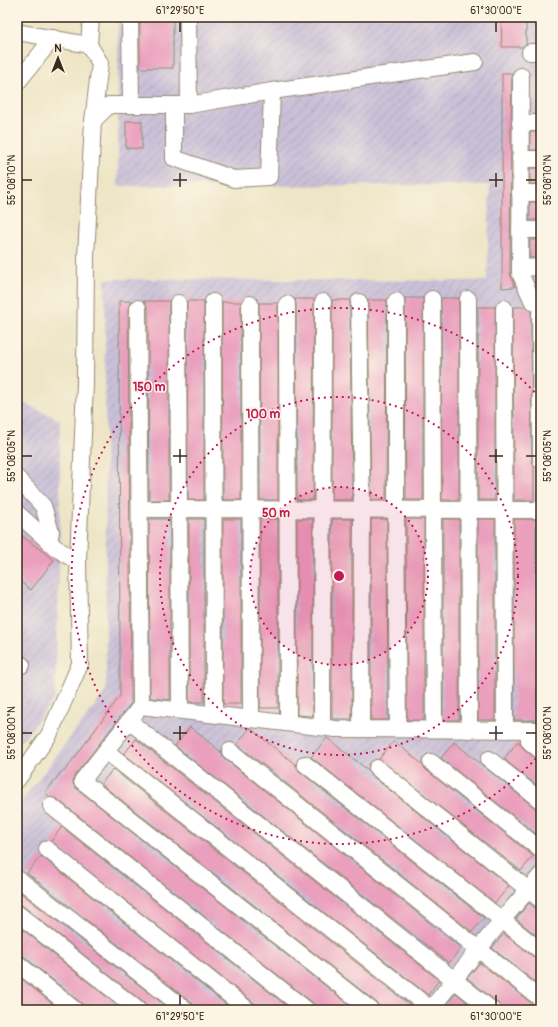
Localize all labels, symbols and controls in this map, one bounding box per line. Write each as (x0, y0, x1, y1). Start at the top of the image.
text: 61°29'50"E (156, 5, 204, 17)
text: 61°30'00"E (470, 5, 522, 17)
north arrow (38, 38, 78, 78)
text: N (54, 42, 62, 55)
text: 55°08'10"N (6, 154, 18, 205)
text: 55°08'10"N (542, 154, 554, 205)
text: 150 m (133, 380, 166, 395)
text: 100 m (246, 407, 281, 422)
text: 55°08'05"N (6, 430, 18, 482)
text: 55°08'05"N (542, 430, 554, 482)
text: 50 m (262, 506, 290, 521)
centre of rings (332, 569, 346, 583)
text: 55°08'00"N (6, 706, 18, 760)
text: 55°08'00"N (542, 706, 554, 760)
text: 61°29'50"E (156, 1011, 204, 1023)
text: 61°30'00"E (470, 1011, 522, 1023)

